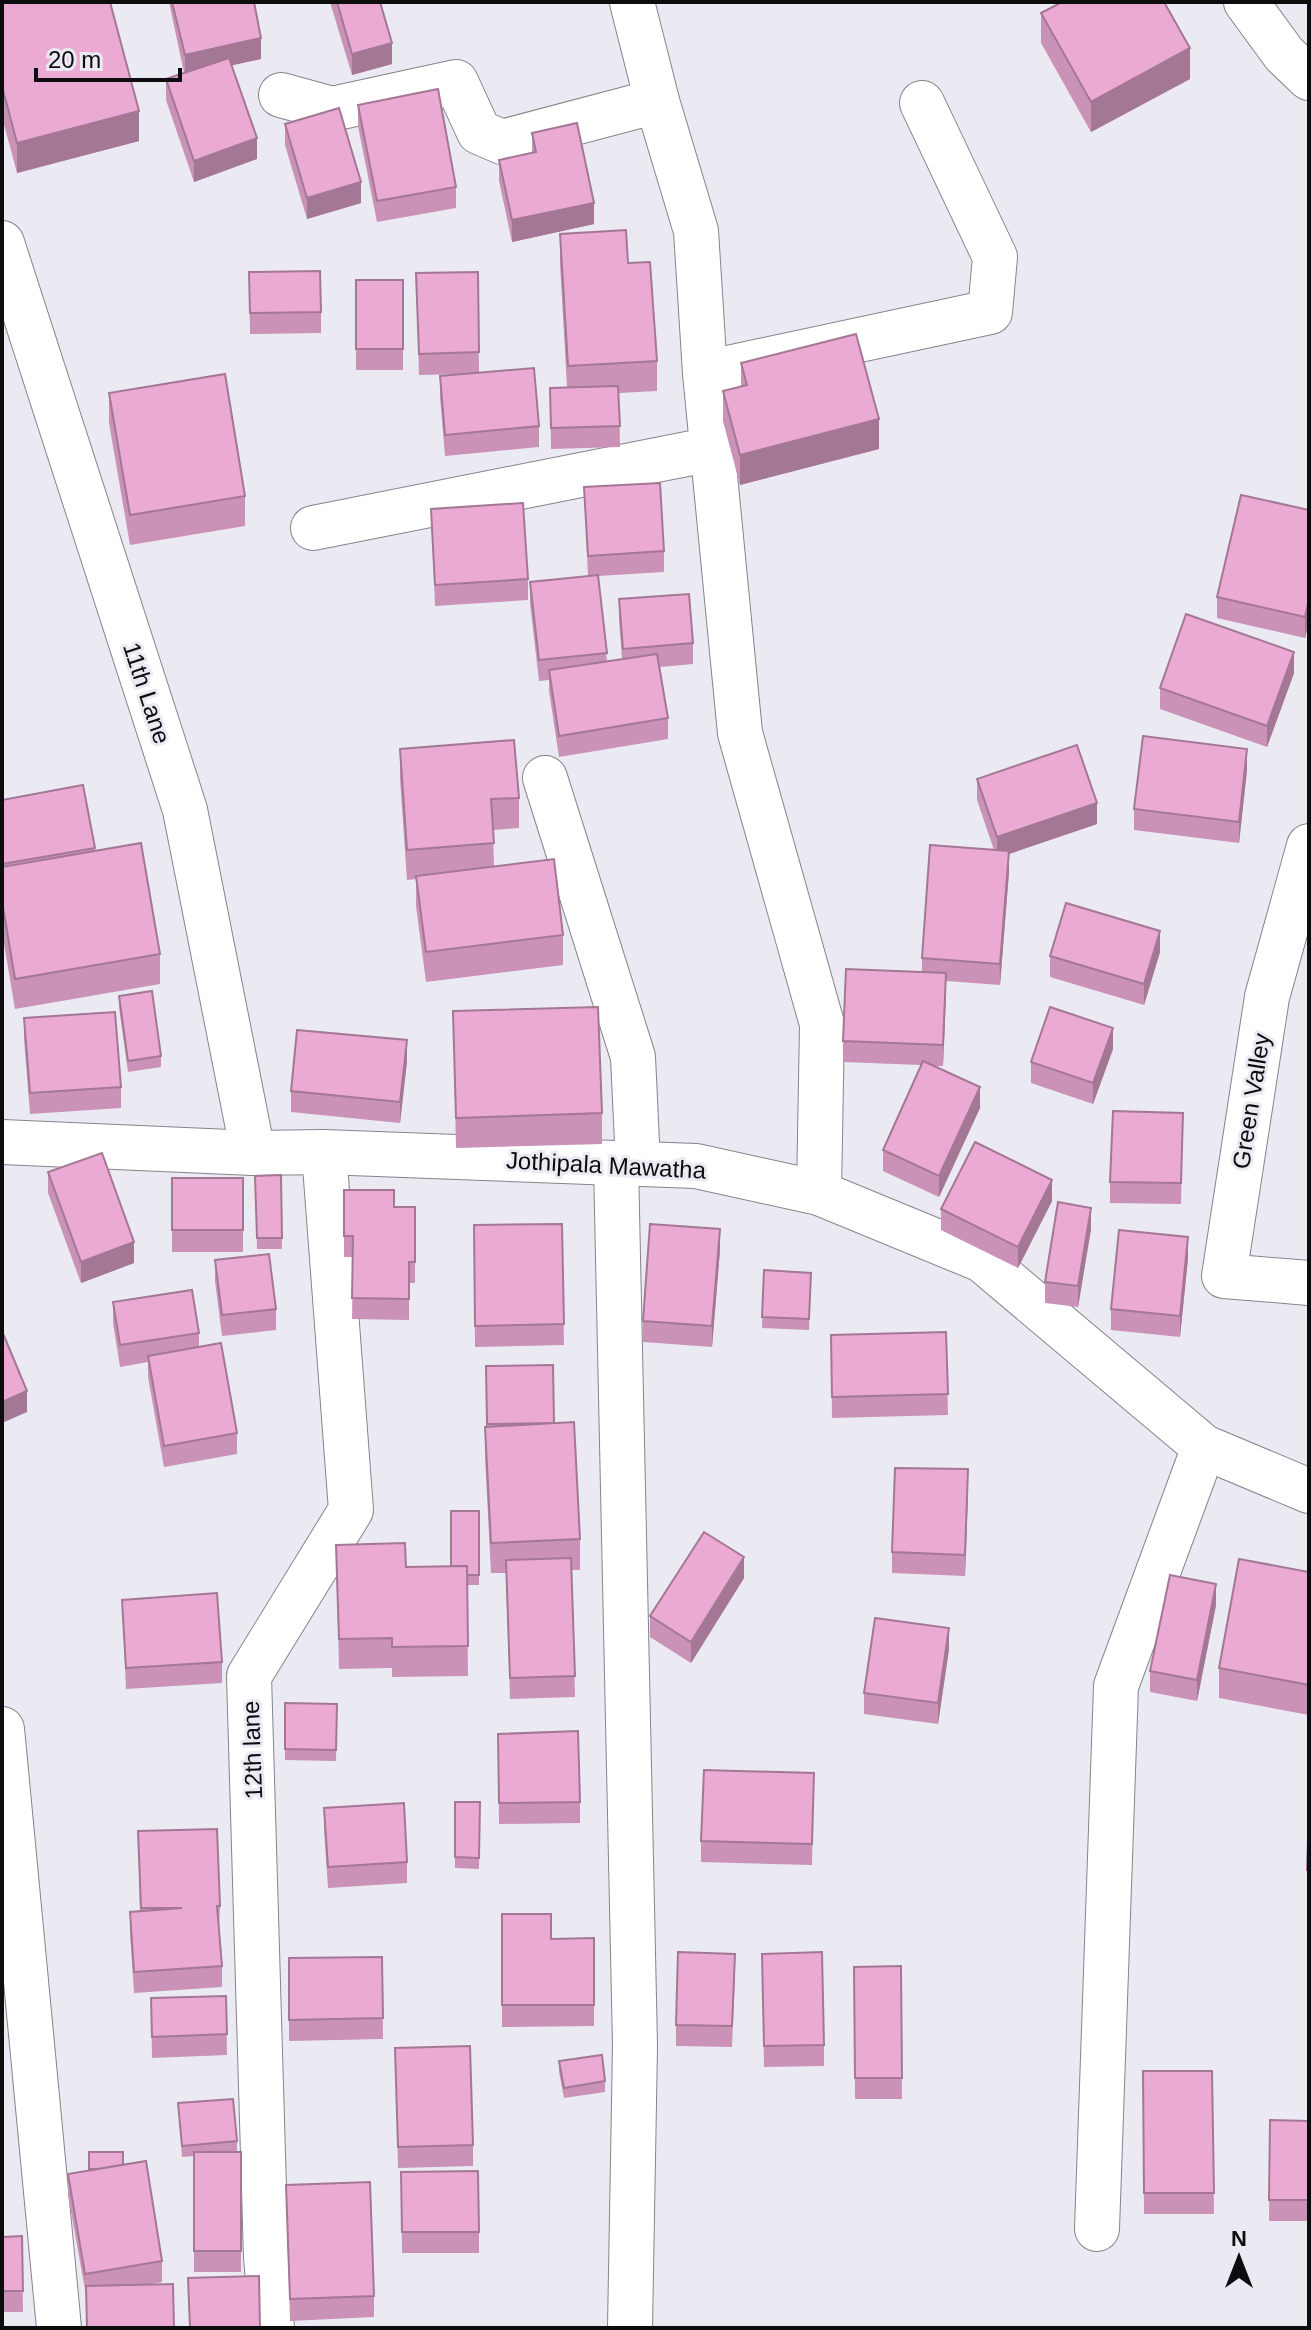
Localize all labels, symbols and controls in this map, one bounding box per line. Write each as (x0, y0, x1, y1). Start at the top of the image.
scale bar (36, 32, 180, 82)
text: 20 m (48, 46, 101, 73)
street label: 11th Lane (118, 639, 176, 747)
street label: Green Valley (1227, 1031, 1275, 1171)
street label: Jothipala Mawatha (505, 1146, 707, 1184)
street label: 12th lane (237, 1700, 267, 1800)
north arrow (1199, 2218, 1279, 2298)
text: N (1231, 2226, 1247, 2251)

